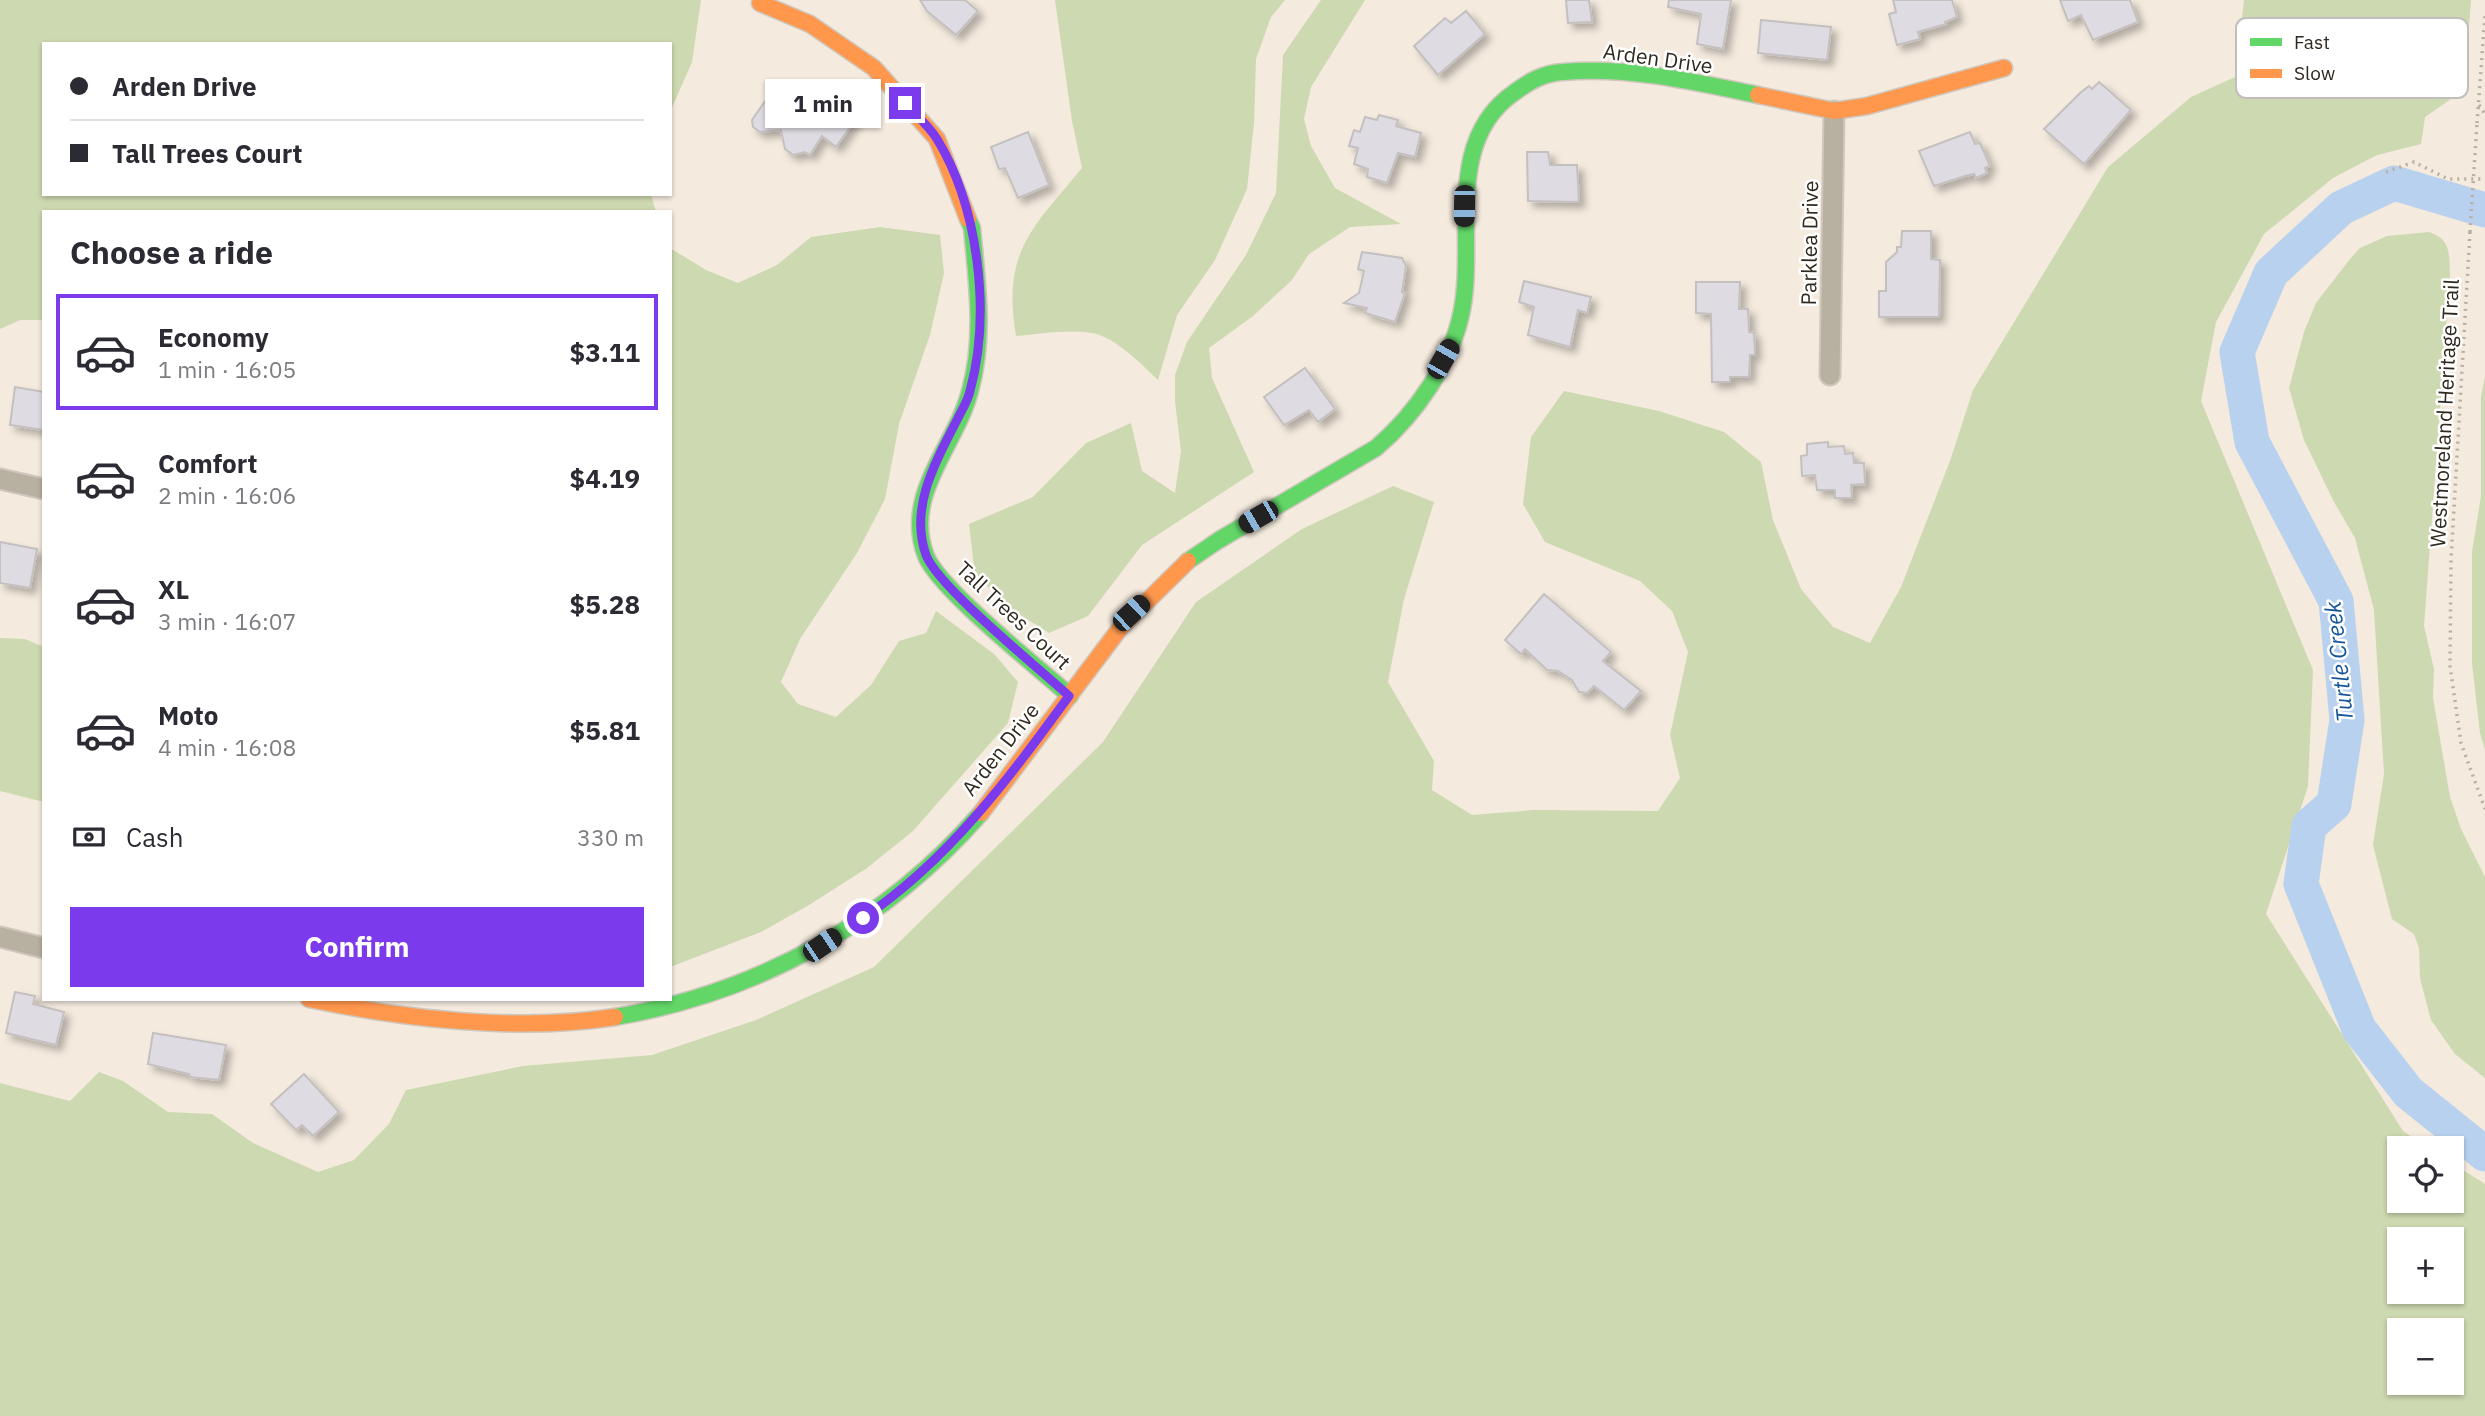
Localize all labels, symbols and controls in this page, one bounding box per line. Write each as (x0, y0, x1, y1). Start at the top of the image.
legend (2236, 18, 2468, 98)
text: Fast (2294, 30, 2330, 54)
street label: Arden Drive (1601, 36, 1715, 80)
text: Slow (2294, 61, 2335, 85)
text: Arden Drive (112, 69, 257, 103)
callout: 1 min (765, 78, 880, 128)
route end (889, 87, 921, 119)
text: 1 min (793, 88, 853, 118)
text: Tall Trees Court (112, 136, 302, 170)
street label: Parklea Drive (1794, 180, 1824, 306)
car (1454, 185, 1475, 227)
text: Choose a ride (70, 231, 273, 273)
street label: Westmoreland Heritage Trail (2423, 278, 2465, 548)
text: Economy (158, 320, 269, 354)
icon: car (74, 321, 137, 384)
text: $3.11 (570, 335, 640, 369)
car (1424, 336, 1463, 382)
text: 1 min · 16:05 (158, 354, 296, 384)
text: Comfort (158, 446, 257, 480)
icon: car (74, 447, 137, 510)
text: $4.19 (570, 461, 640, 495)
text: 2 min · 16:06 (158, 480, 296, 510)
car (1235, 497, 1282, 537)
street label: Tall Trees Court (951, 555, 1077, 675)
text: XL (158, 572, 189, 606)
icon: car (74, 573, 137, 636)
text: $5.28 (570, 587, 640, 621)
car (1109, 591, 1154, 635)
water label: Turtle Creek (2317, 599, 2359, 724)
text: 3 min · 16:07 (158, 606, 296, 636)
street label: Arden Drive (955, 697, 1045, 801)
text: Moto (158, 698, 218, 732)
icon: car (74, 699, 137, 762)
text: $5.81 (570, 713, 640, 747)
text: 4 min · 16:08 (158, 732, 296, 762)
icon: cash (70, 818, 108, 856)
text: Cash (126, 820, 183, 854)
text: 330 m (577, 822, 644, 852)
route start (847, 902, 879, 934)
button: Confirm (70, 907, 644, 987)
car (799, 925, 846, 965)
map controls (2387, 1136, 2464, 1395)
button: locate (2387, 1136, 2464, 1213)
button: + (2387, 1227, 2464, 1304)
button: − (2387, 1318, 2464, 1395)

